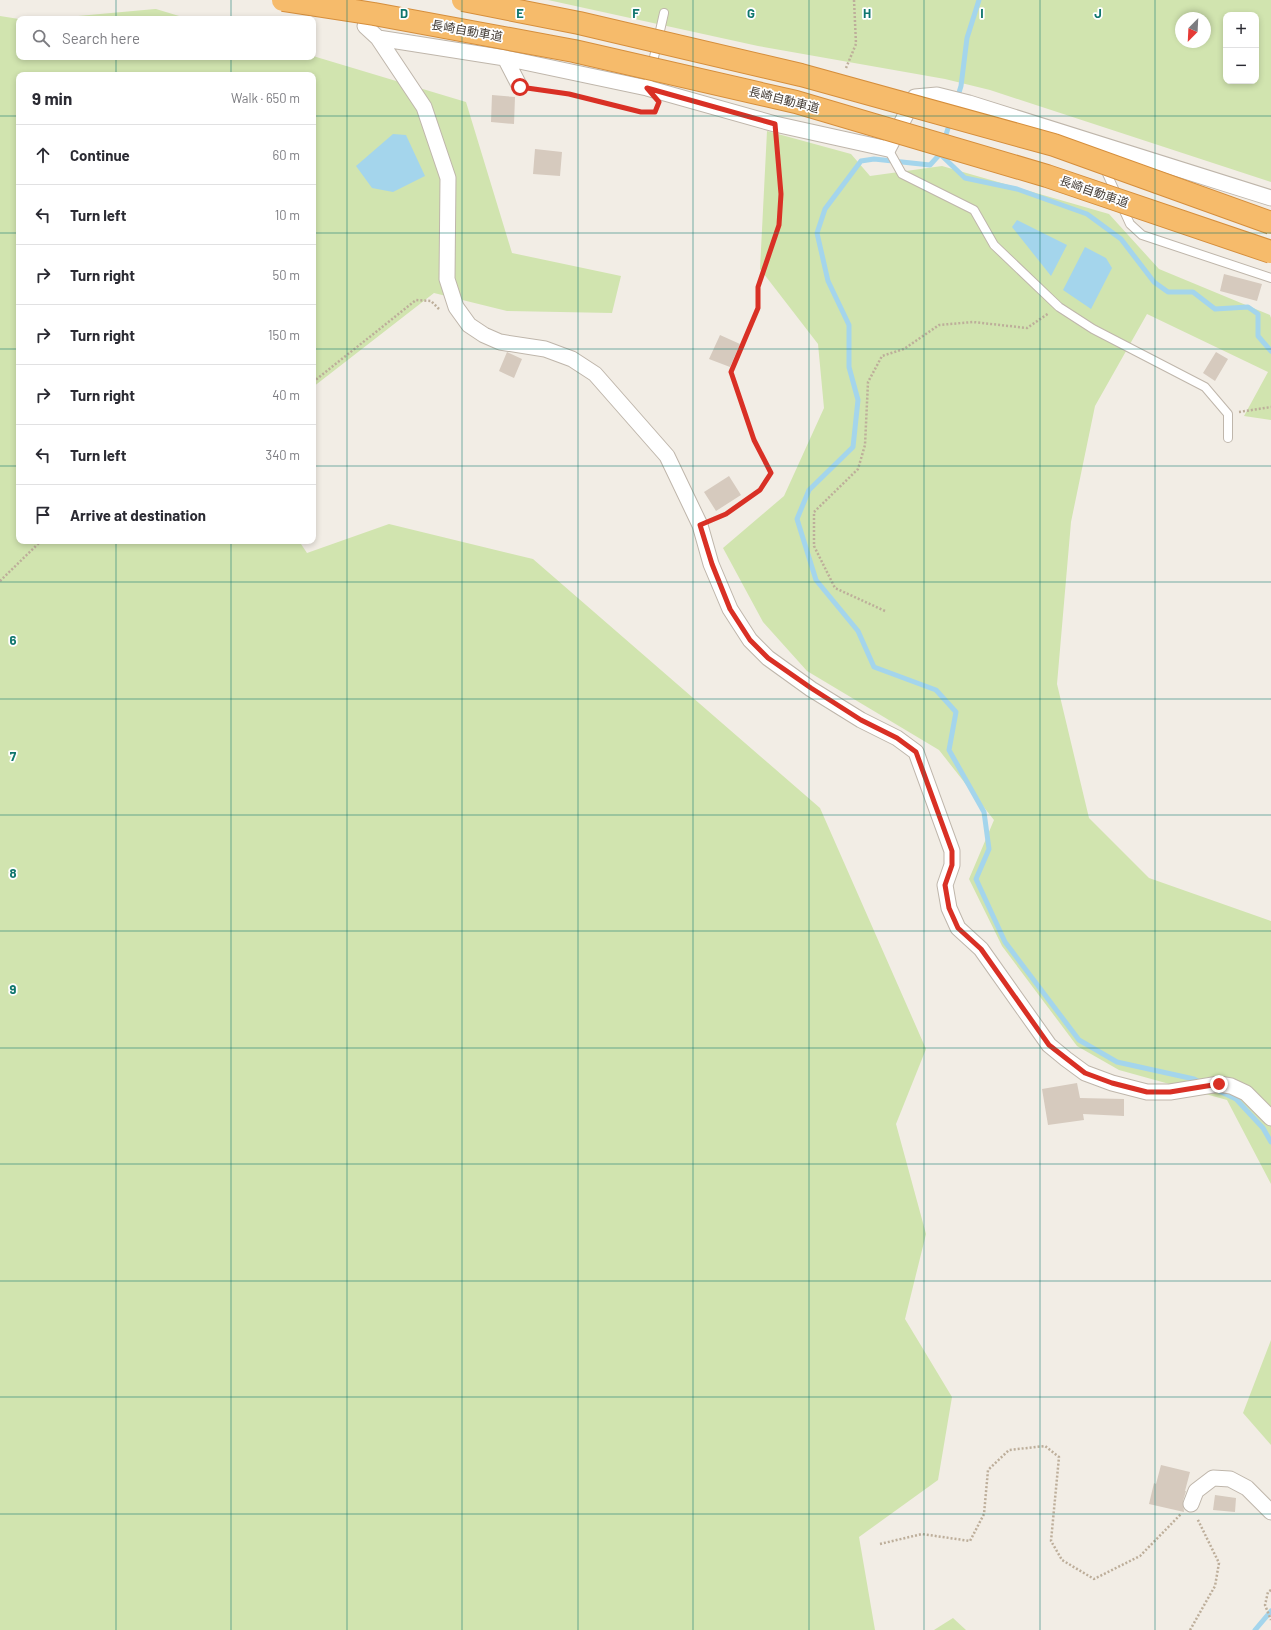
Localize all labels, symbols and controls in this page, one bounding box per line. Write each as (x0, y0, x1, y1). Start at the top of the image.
text: D (400, 5, 408, 21)
text: E (516, 5, 524, 21)
text: F (632, 5, 640, 21)
text: G (747, 5, 755, 21)
text: H (863, 5, 871, 21)
text: I (980, 5, 984, 21)
text: J (1094, 5, 1102, 21)
north arrow (1175, 12, 1211, 48)
map controls (1223, 12, 1259, 84)
button: + (1223, 12, 1259, 48)
search box (16, 16, 316, 60)
street label: 長崎自動車道 (430, 17, 504, 43)
icon: search (30, 27, 52, 49)
text: Search here (62, 29, 140, 47)
button: − (1223, 48, 1259, 84)
route start (511, 78, 529, 96)
street label: 長崎自動車道 (748, 84, 821, 115)
text: 9 min (32, 88, 72, 108)
text: Walk · 650 m (231, 90, 300, 106)
icon: ahead (32, 144, 54, 166)
text: Continue (70, 146, 130, 164)
text: 60 m (273, 147, 300, 163)
street label: 長崎自動車道 (1058, 173, 1131, 209)
icon: left (32, 204, 54, 226)
text: Turn left (70, 206, 126, 224)
text: 10 m (275, 207, 300, 223)
icon: right (32, 264, 54, 286)
text: Turn right (70, 266, 135, 284)
text: 50 m (273, 267, 300, 283)
icon: right (32, 324, 54, 346)
text: Turn right (70, 326, 135, 344)
text: 150 m (268, 327, 300, 343)
icon: right (32, 384, 54, 406)
text: Turn right (70, 386, 135, 404)
text: 40 m (272, 387, 300, 403)
icon: left (32, 444, 54, 466)
text: Turn left (70, 446, 126, 464)
text: 340 m (265, 447, 300, 463)
icon: arrive (32, 504, 54, 526)
text: Arrive at destination (70, 506, 206, 524)
text: 6 (10, 632, 17, 648)
text: 7 (10, 748, 17, 764)
text: 8 (9, 865, 17, 881)
text: 9 (10, 981, 17, 997)
route end (1210, 1075, 1228, 1093)

